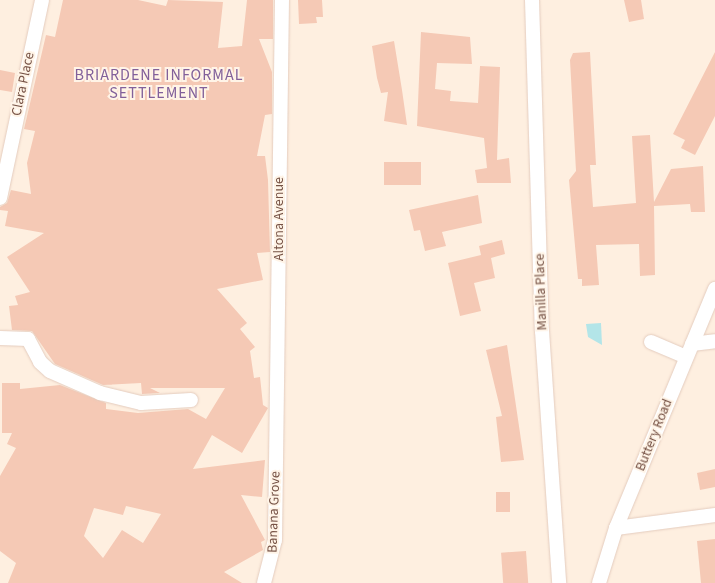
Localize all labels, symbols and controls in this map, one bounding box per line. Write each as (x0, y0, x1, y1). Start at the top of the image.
street label: Clara Place (8, 51, 38, 117)
district label: BRIARDENE INFORMAL SETTLEMENT (72, 65, 246, 103)
street label: Altona Avenue (271, 177, 287, 261)
street label: Manilla Place (531, 253, 551, 331)
street label: Buttery Road (632, 396, 676, 474)
street label: Banana Grove (264, 471, 284, 553)

